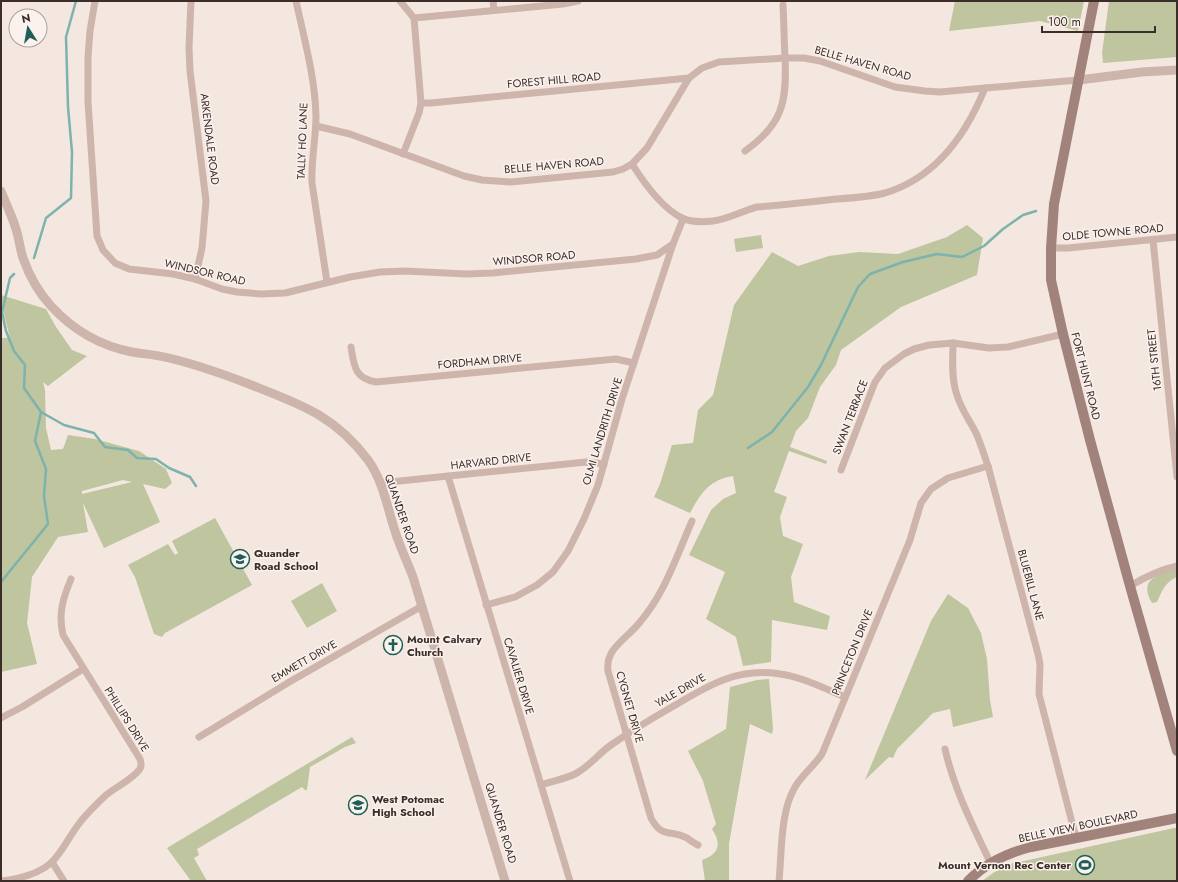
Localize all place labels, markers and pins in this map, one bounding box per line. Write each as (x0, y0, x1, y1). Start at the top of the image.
place label: Quander Road School (254, 545, 318, 574)
school or university icon: Quander Road School (229, 548, 251, 570)
place label: Mount Calvary Church (407, 631, 482, 660)
church icon: Mount Calvary Church (382, 634, 404, 656)
place label: West Potomac High School (372, 791, 444, 820)
school or university icon: West Potomac High School (347, 794, 369, 816)
sports icon: Mount Vernon Rec Center (1074, 854, 1096, 876)
place label: Mount Vernon Rec Center (938, 857, 1071, 873)

